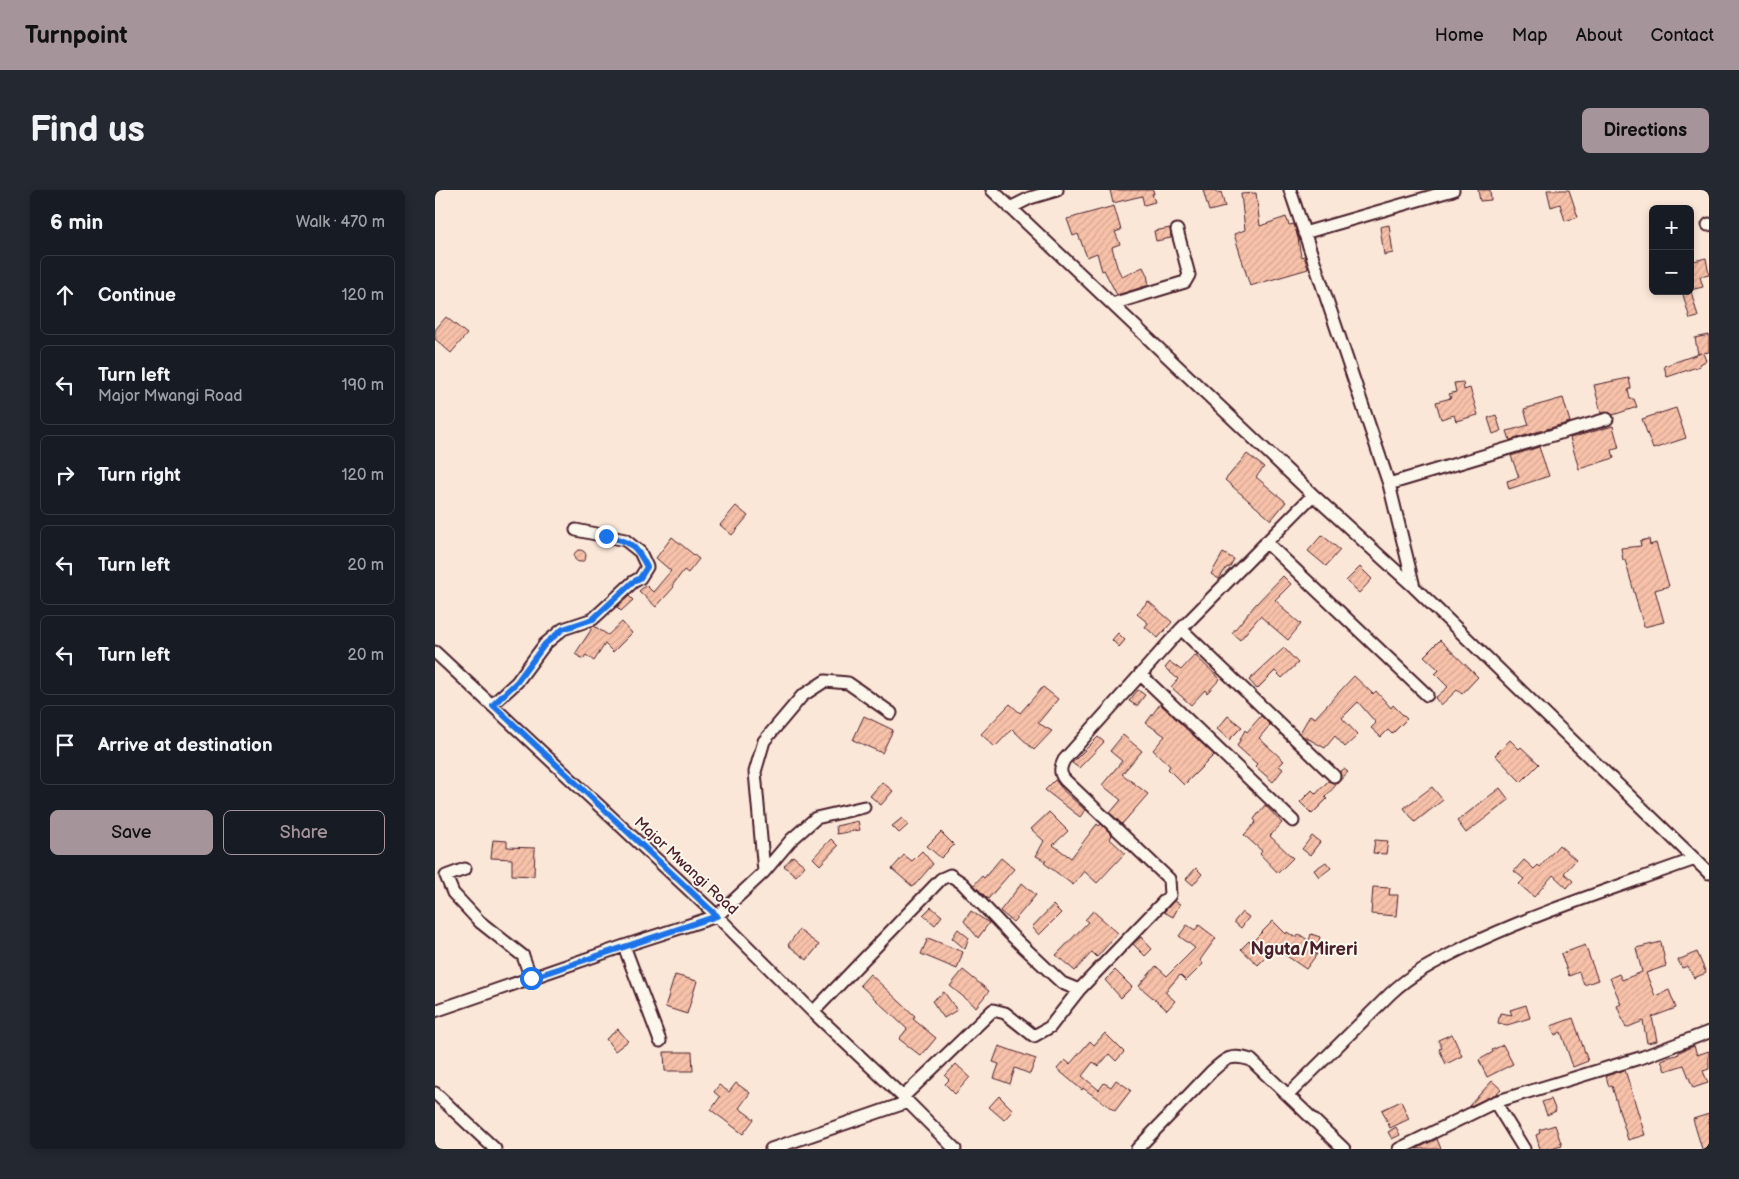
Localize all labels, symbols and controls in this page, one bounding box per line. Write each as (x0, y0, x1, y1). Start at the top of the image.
text: Turnpoint (25, 21, 128, 50)
text: Home (1435, 25, 1484, 46)
text: Map (1512, 25, 1548, 46)
text: About (1576, 25, 1623, 46)
text: Contact (1651, 25, 1714, 46)
button: Directions (1582, 108, 1709, 153)
text: Find us (30, 109, 145, 152)
map controls (1649, 205, 1694, 295)
button: + (1649, 205, 1694, 250)
text: 6 min (50, 210, 103, 235)
text: Walk · 470 m (296, 213, 385, 232)
button: − (1649, 250, 1694, 295)
icon: ahead (51, 281, 79, 309)
text: Continue (98, 284, 176, 307)
text: 120 m (341, 286, 384, 305)
text: Turn left (98, 364, 170, 387)
icon: left (51, 371, 79, 399)
text: 190 m (342, 376, 384, 395)
text: Major Mwangi Road (98, 387, 242, 406)
icon: right (51, 461, 79, 489)
text: Turn right (98, 464, 181, 487)
text: 120 m (341, 466, 384, 485)
route end (595, 525, 618, 548)
icon: left (51, 551, 79, 579)
text: Turn left (98, 554, 170, 577)
text: 20 m (348, 556, 384, 575)
icon: left (51, 641, 79, 669)
text: Turn left (98, 644, 170, 667)
text: 20 m (348, 646, 384, 665)
icon: arrive (51, 731, 79, 759)
text: Arrive at destination (98, 734, 273, 757)
button: Save (50, 810, 213, 855)
button: Share (223, 810, 385, 855)
street label: Major Mwangi Road (630, 813, 742, 919)
district label: Nguta/Mireri (1250, 939, 1358, 960)
route start (520, 967, 543, 990)

